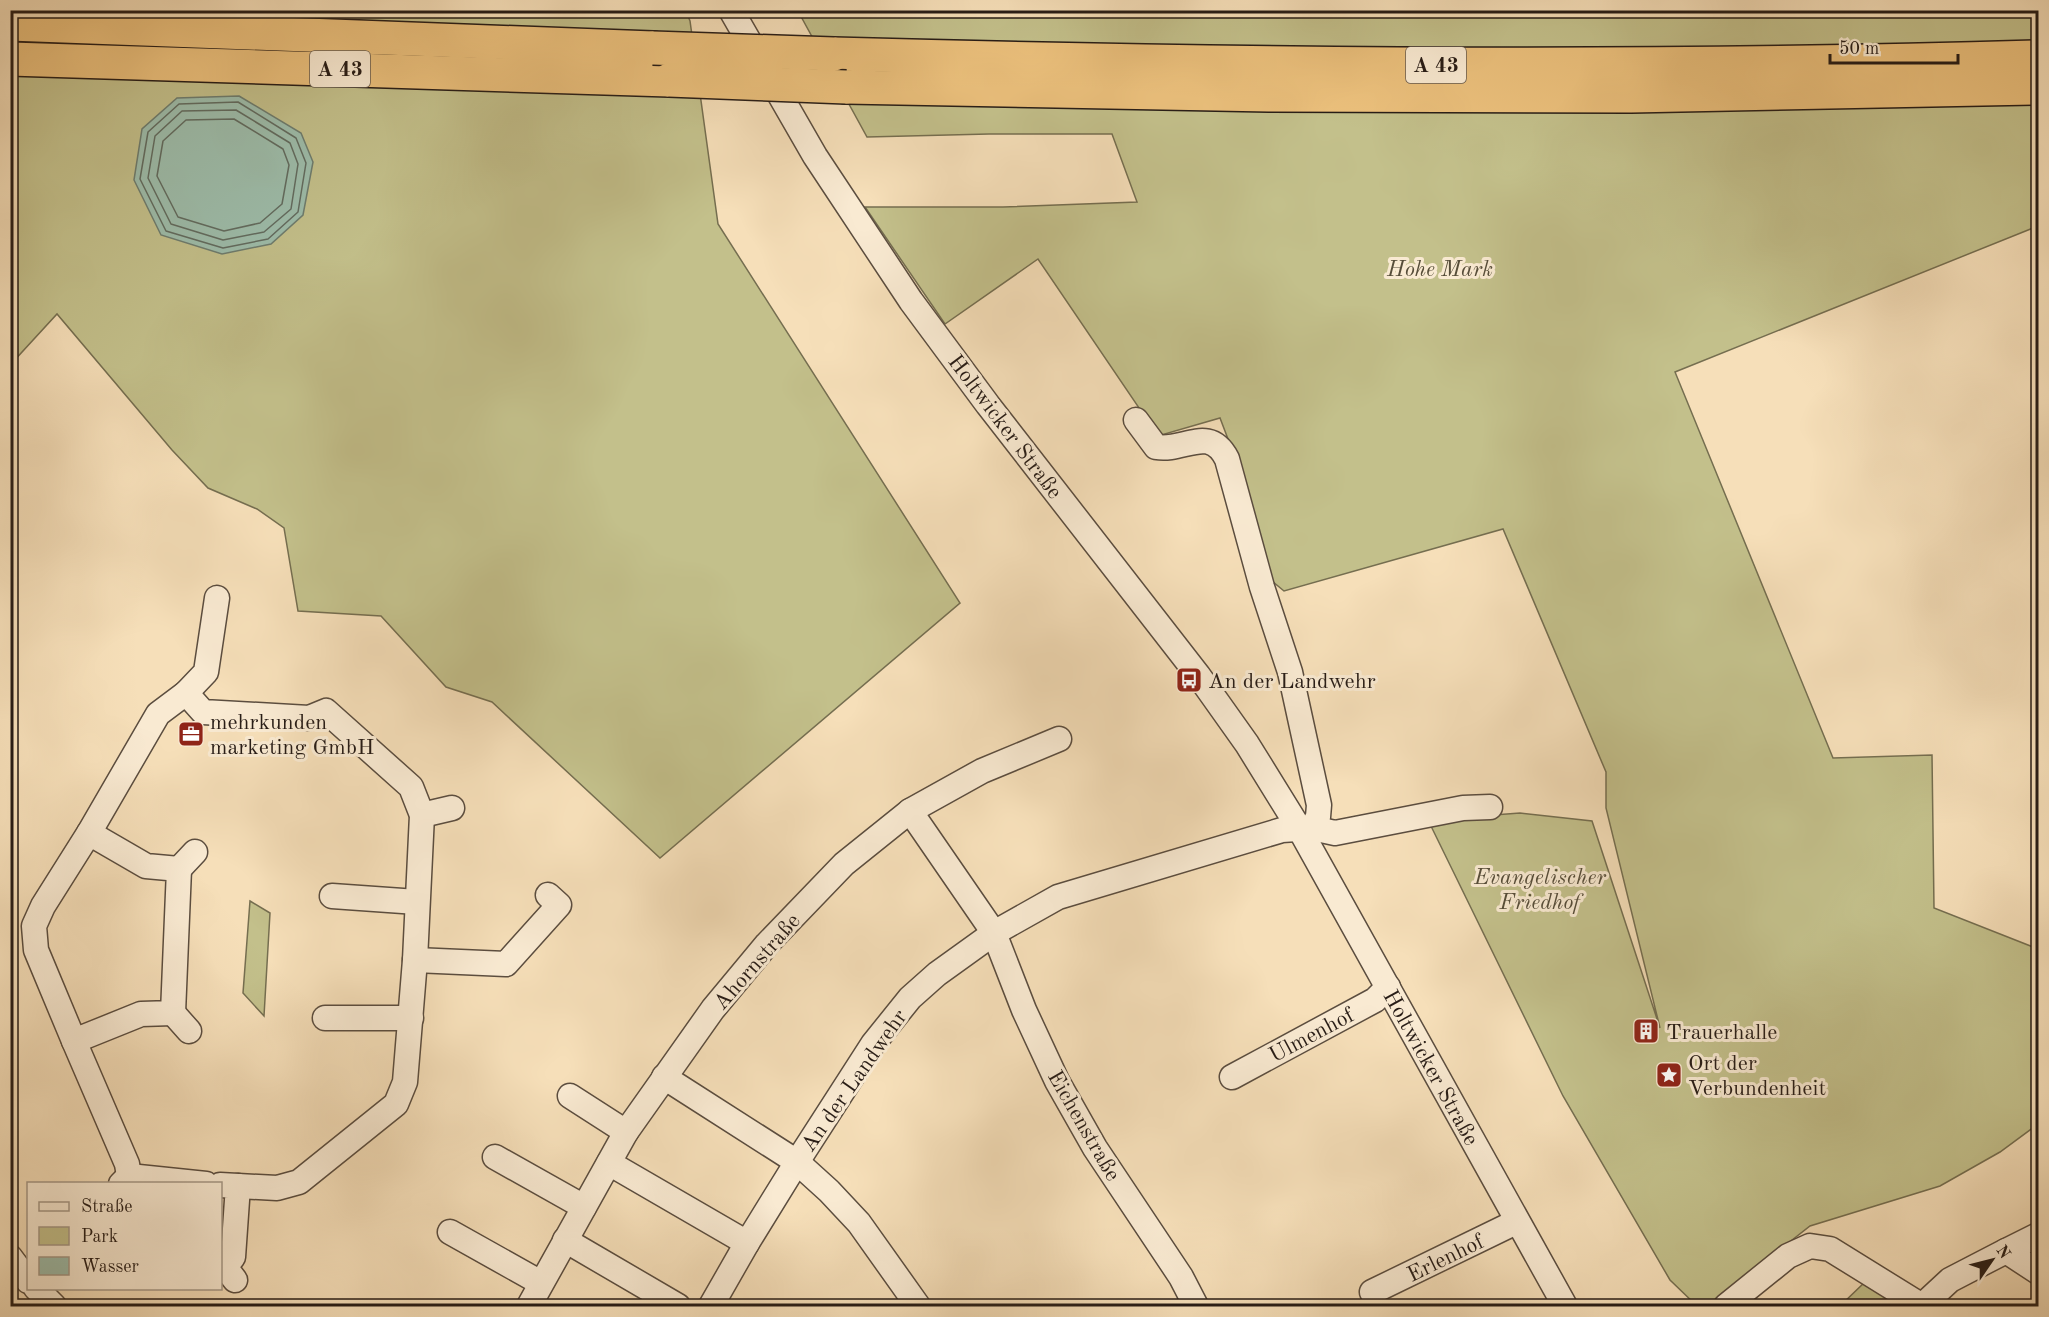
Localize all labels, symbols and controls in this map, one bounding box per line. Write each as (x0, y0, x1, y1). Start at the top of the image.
scale bar (1830, 27, 1958, 65)
text: 50 m (1839, 40, 1879, 58)
road number: A 43 (1406, 47, 1466, 83)
road number: A 43 (310, 51, 370, 87)
park label: Hohe Mark (1386, 259, 1493, 281)
street label: Holtwicker Straße (943, 351, 1066, 503)
bus stop icon: An der Landwehr (1174, 665, 1204, 695)
place label: An der Landwehr (1208, 671, 1376, 693)
place label: mehrkunden marketing GmbH (210, 712, 374, 759)
office icon: mehrkunden marketing GmbH (176, 719, 206, 749)
park label: Evangelischer Friedhof (1473, 867, 1606, 914)
street label: Ahornstraße (710, 910, 805, 1015)
street label: Holtwicker Straße (1378, 986, 1482, 1149)
street label: Ulmenhof (1266, 1004, 1359, 1067)
street label: An der Landwehr (798, 1006, 912, 1156)
building icon: Trauerhalle (1631, 1016, 1661, 1046)
place label: Trauerhalle (1666, 1022, 1777, 1044)
place label: Ort der Verbundenheit (1688, 1053, 1826, 1100)
place icon: Ort der Verbundenheit (1654, 1060, 1684, 1090)
street label: Eichenstraße (1043, 1067, 1124, 1185)
legend (27, 1182, 222, 1290)
text: Straße (81, 1198, 132, 1216)
text: Park (81, 1228, 118, 1246)
north arrow (1962, 1230, 2022, 1290)
street label: Erlenhof (1404, 1231, 1488, 1287)
text: N (1993, 1243, 2013, 1263)
text: Wasser (81, 1258, 140, 1276)

